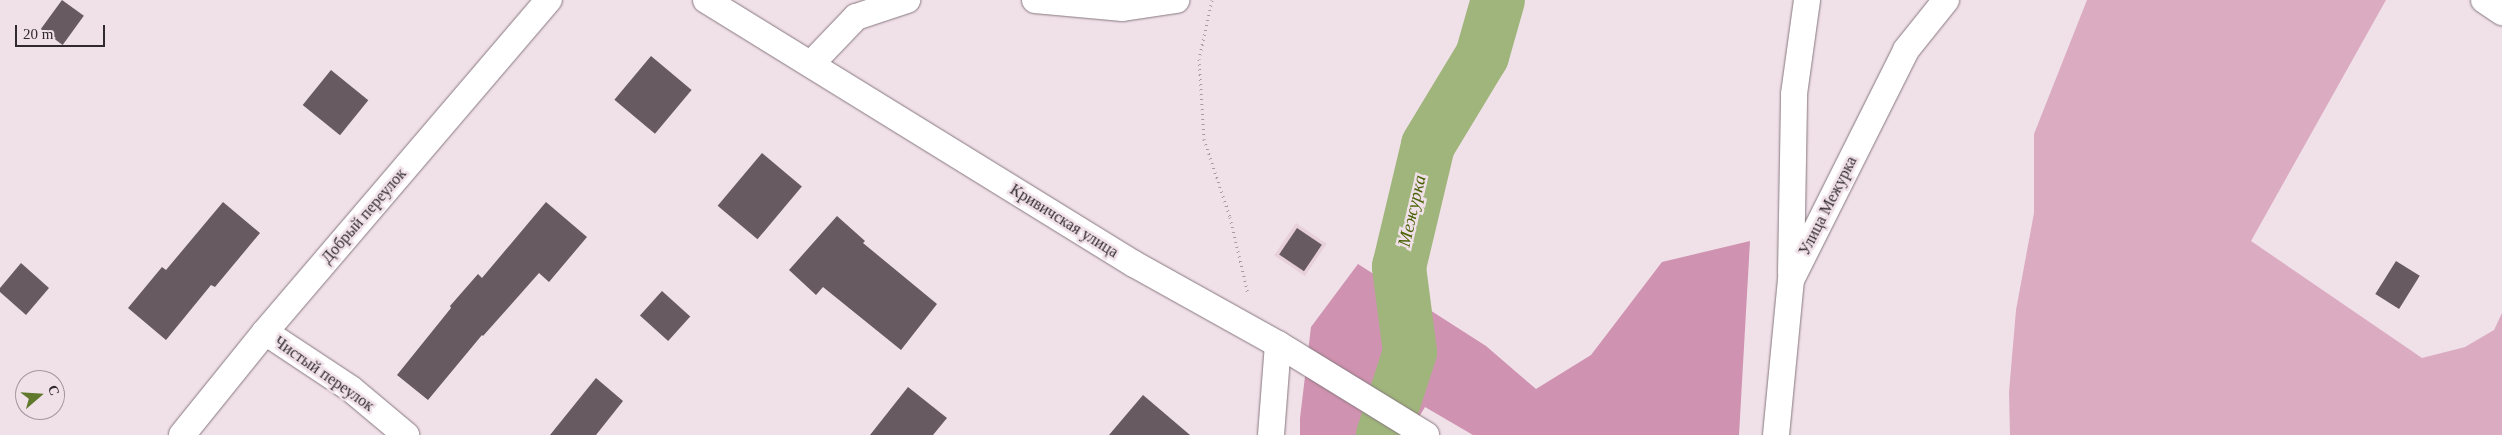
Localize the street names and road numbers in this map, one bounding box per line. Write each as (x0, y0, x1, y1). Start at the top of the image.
street label: Улица Межурка (1795, 153, 1861, 259)
street label: Добрый переулок (317, 164, 411, 268)
street label: Кривичская улица (1006, 180, 1122, 262)
street label: Чистый переулок (270, 332, 378, 416)

